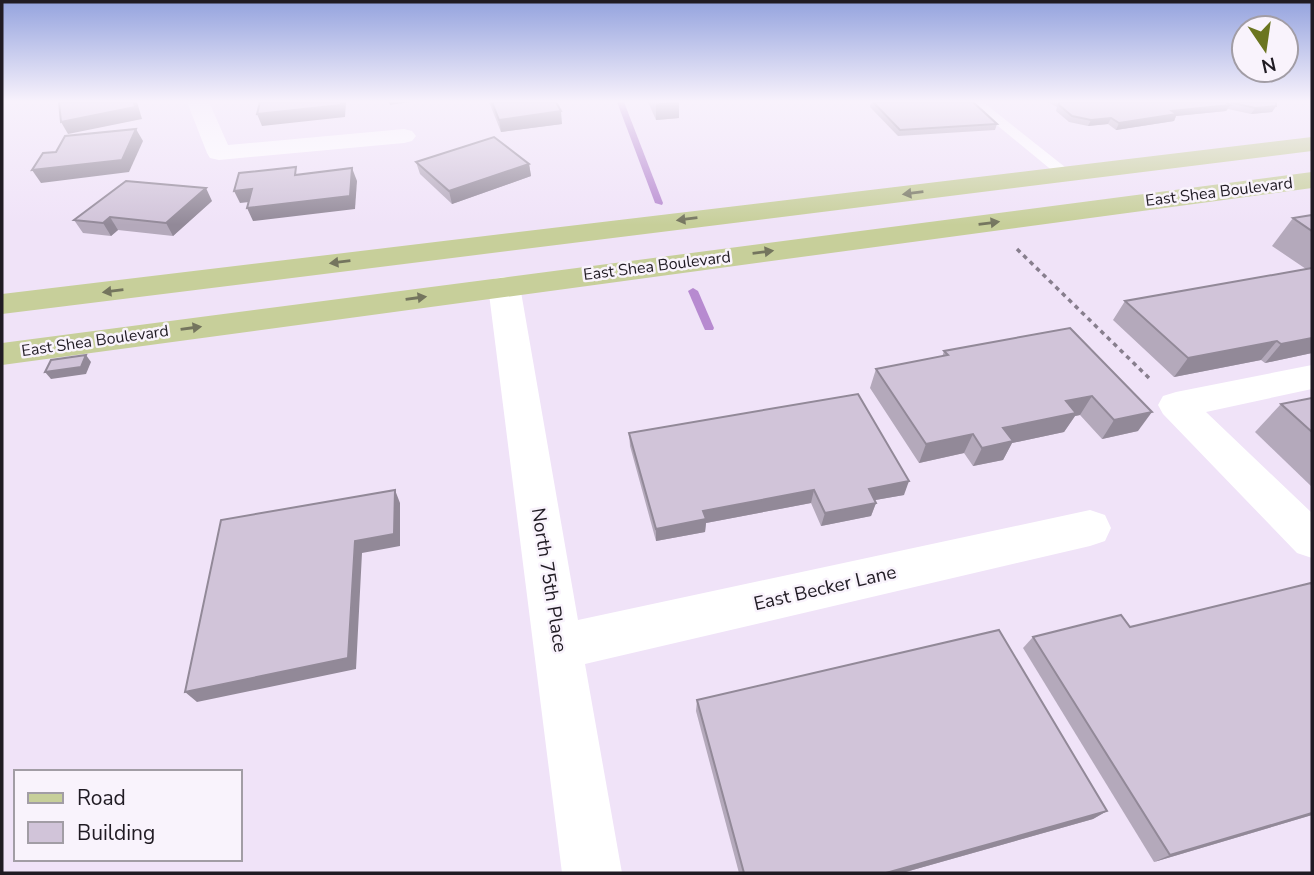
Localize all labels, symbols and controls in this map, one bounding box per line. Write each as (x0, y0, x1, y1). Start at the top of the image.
north arrow (1230, 14, 1300, 84)
text: N (1259, 50, 1278, 79)
street label: East Shea Boulevard (1144, 172, 1294, 212)
one-way arrow (902, 187, 924, 198)
one-way arrow (676, 214, 698, 225)
one-way arrow (978, 217, 1000, 228)
street label: East Shea Boulevard (582, 246, 732, 286)
one-way arrow (752, 247, 774, 258)
one-way arrow (328, 257, 350, 268)
one-way arrow (101, 285, 123, 296)
one-way arrow (405, 292, 427, 303)
street label: East Shea Boulevard (20, 320, 170, 362)
one-way arrow (180, 323, 202, 334)
street label: North 75th Place (525, 506, 573, 654)
street label: East Becker Lane (751, 559, 899, 617)
legend (14, 770, 242, 861)
text: Road (77, 784, 126, 812)
text: Building (77, 819, 155, 847)

